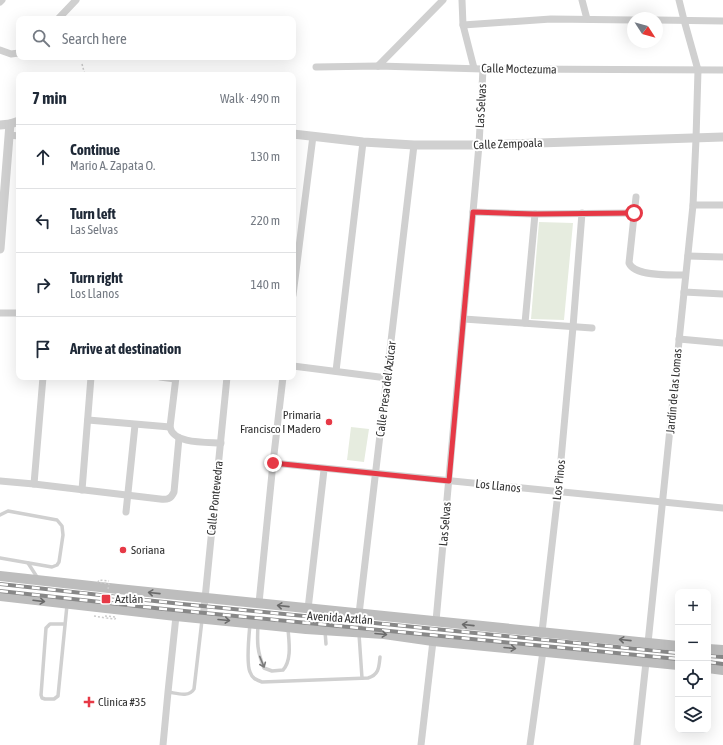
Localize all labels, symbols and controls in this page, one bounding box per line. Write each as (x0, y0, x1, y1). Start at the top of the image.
north arrow (627, 12, 663, 48)
search box (16, 16, 296, 60)
icon: search (30, 27, 52, 49)
text: Search here (62, 30, 127, 47)
street label: Calle Moctezuma (481, 61, 557, 77)
street label: Las Selvas (473, 84, 489, 128)
text: 7 min (32, 88, 67, 108)
text: Walk · 490 m (220, 91, 280, 106)
street label: Calle Zempoala (473, 136, 543, 152)
text: Continue (70, 141, 120, 158)
icon: ahead (32, 146, 54, 168)
text: 130 m (251, 149, 280, 164)
text: Mario A. Zapata O. (70, 158, 155, 173)
route start (625, 204, 643, 222)
text: Turn left (70, 205, 116, 222)
icon: left (32, 210, 54, 232)
text: 220 m (251, 213, 280, 228)
text: Las Selvas (70, 222, 118, 237)
text: Turn right (70, 269, 123, 286)
icon: right (32, 274, 54, 296)
text: 140 m (251, 277, 280, 292)
text: Los Llanos (70, 286, 119, 301)
icon: arrive (32, 338, 54, 360)
text: Arrive at destination (70, 340, 181, 357)
street label: Calle Presa del Azúcar (373, 340, 399, 438)
street label: Jardín de las Lomas (663, 348, 685, 434)
place label: Primaria Francisco I Madero (240, 408, 321, 436)
marker: Primaria Francisco I Madero (324, 417, 334, 427)
route end (264, 454, 282, 472)
street label: Los Pinos (550, 459, 568, 501)
street label: Calle Pontevedra (204, 460, 226, 536)
street label: Los Llanos (475, 477, 521, 495)
street label: Las Selvas (436, 501, 454, 547)
place label: Soriana (131, 543, 165, 557)
marker: Soriana (118, 545, 128, 555)
one-way arrow (148, 589, 161, 597)
map controls (675, 589, 711, 733)
button: + (675, 589, 711, 625)
place label: Aztlán (115, 592, 143, 606)
marker: Aztlán (100, 593, 112, 605)
one-way arrow (32, 597, 45, 605)
one-way arrow (277, 602, 290, 610)
street label: Avenida Aztlán (307, 609, 373, 627)
one-way arrow (217, 617, 230, 624)
one-way arrow (462, 621, 475, 628)
button: − (675, 625, 711, 661)
one-way arrow (374, 631, 387, 638)
one-way arrow (619, 637, 632, 644)
one-way arrow (503, 644, 516, 652)
one-way arrow (258, 655, 266, 667)
button: locate (675, 661, 711, 697)
place label: Clinica #35 (98, 695, 146, 709)
marker: Clinica #35 (83, 696, 95, 708)
button: layers (675, 697, 711, 733)

